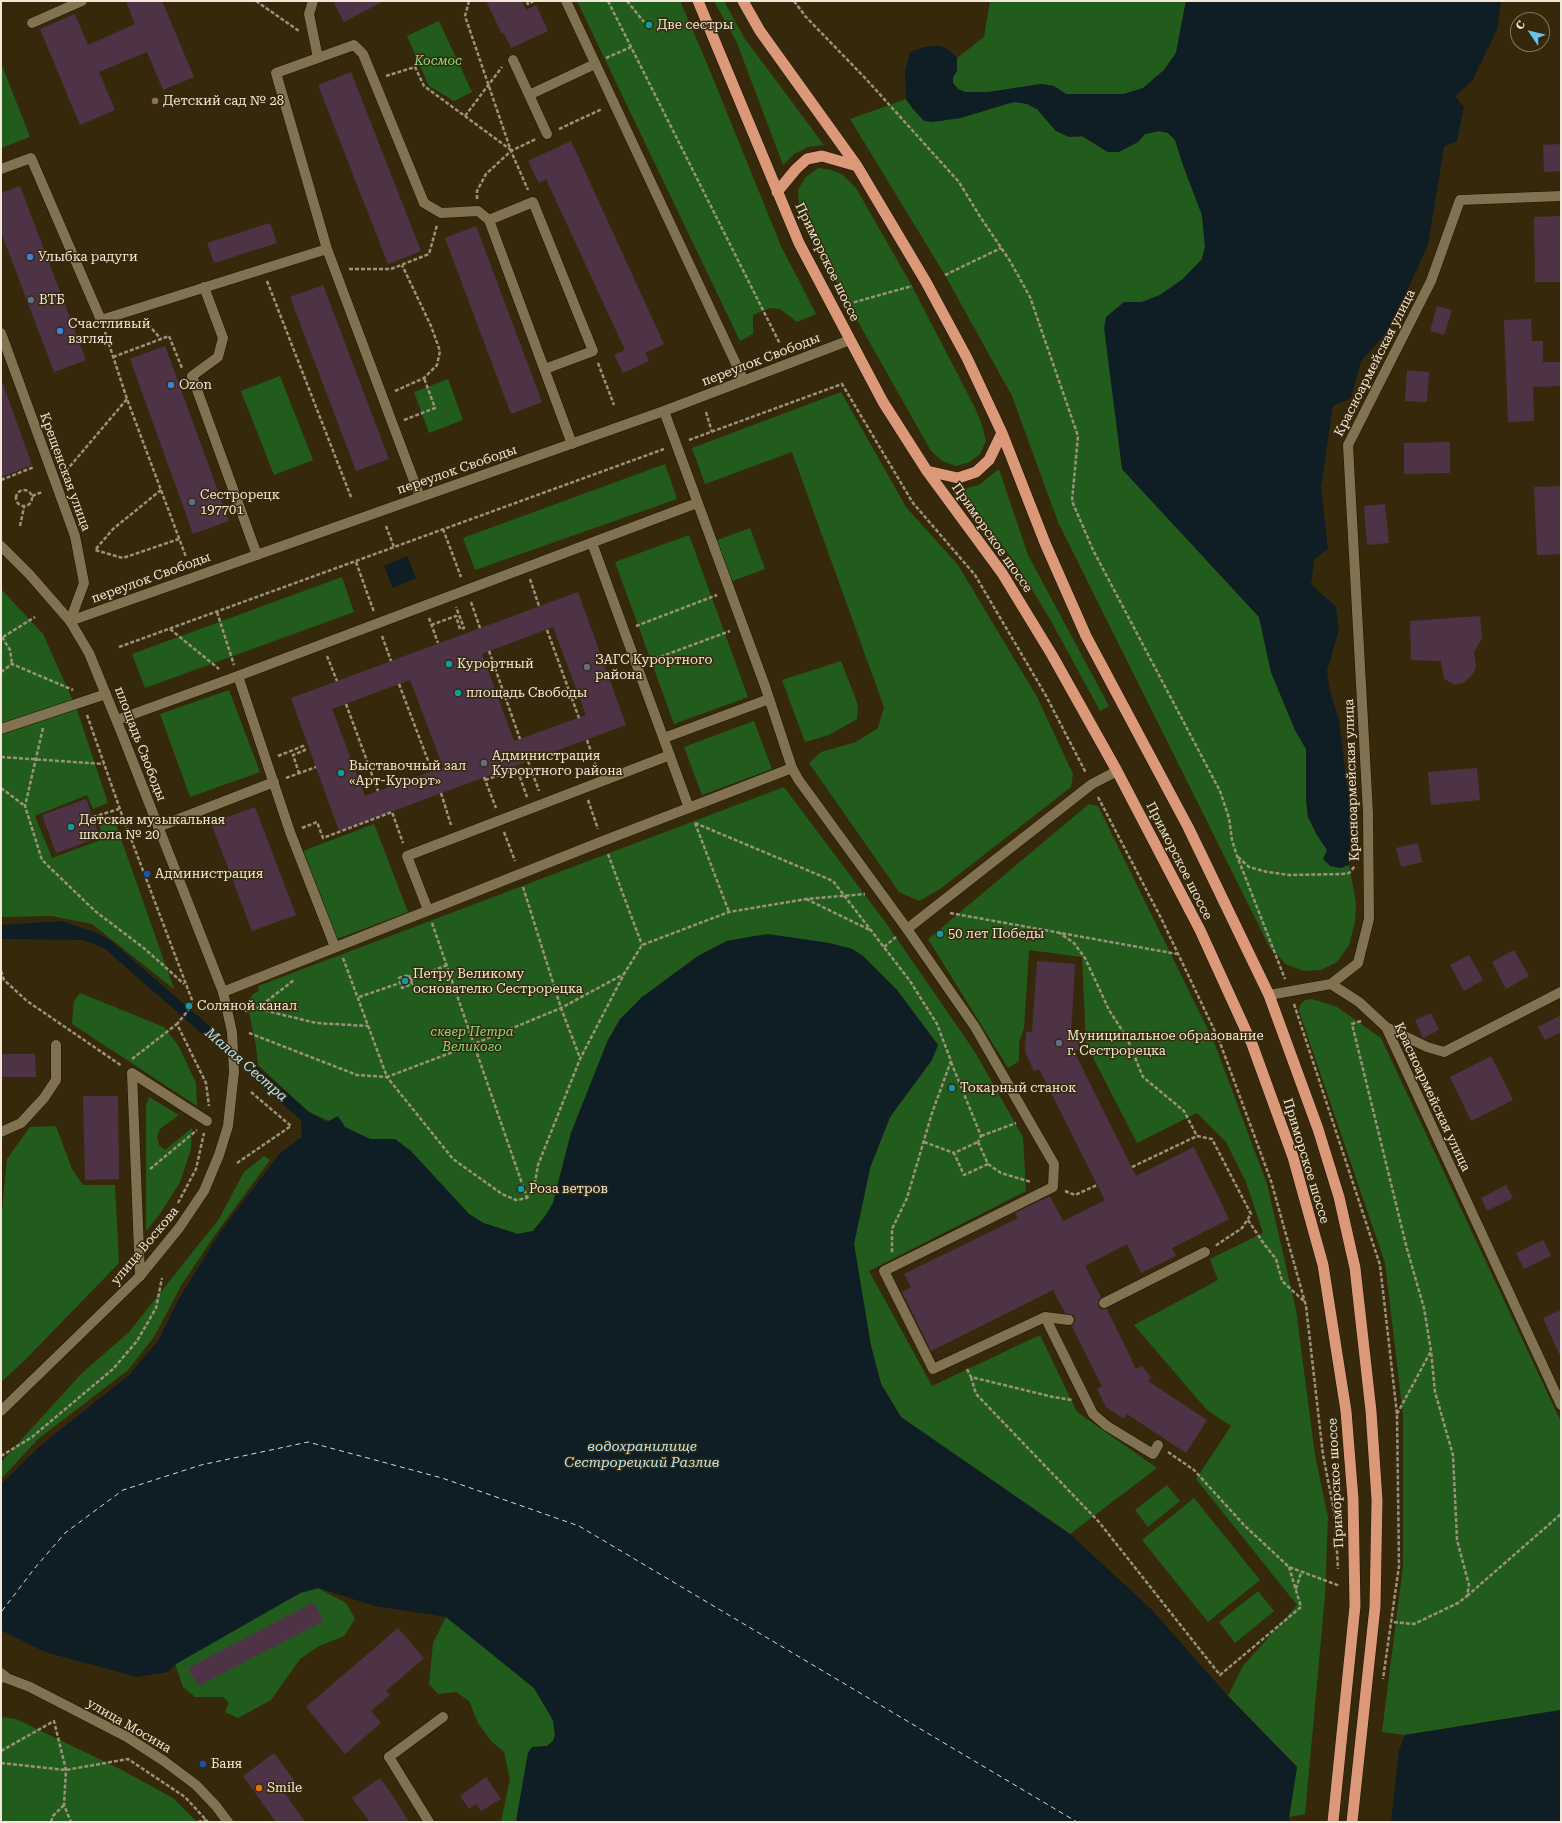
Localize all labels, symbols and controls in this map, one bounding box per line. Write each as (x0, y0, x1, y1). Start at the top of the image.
north arrow (1510, 12, 1550, 52)
place label: Две сестры (657, 17, 733, 33)
text: С (1513, 19, 1528, 32)
marker: Две сестры (644, 20, 654, 30)
park label: Космос (414, 53, 462, 69)
place label: Детский сад № 28 (163, 93, 284, 109)
marker: Детский сад № 28 (150, 96, 160, 106)
street label: Приморское шоссе (792, 200, 862, 324)
place label: Улыбка радуги (38, 249, 138, 265)
marker: Улыбка радуги (25, 252, 35, 262)
street label: Красноармейская улица (1331, 287, 1419, 439)
place label: ВТБ (39, 292, 65, 308)
marker: ВТБ (26, 295, 36, 305)
place label: Счастливый взгляд (68, 316, 150, 347)
marker: Счастливый взгляд (55, 326, 65, 336)
street label: переулок Свободы (700, 330, 822, 390)
place label: Ozon (179, 377, 212, 393)
marker: Ozon (166, 380, 176, 390)
street label: Крещенская улица (36, 411, 94, 533)
street label: переулок Свободы (395, 442, 519, 498)
street label: Приморское шоссе (948, 480, 1036, 596)
place label: Сестрорецк 197701 (200, 487, 280, 518)
marker: Сестрорецк 197701 (187, 497, 197, 507)
street label: переулок Свободы (89, 549, 213, 607)
place label: ЗАГС Курортного района (595, 652, 713, 683)
place label: Курортный (457, 656, 534, 672)
marker: Курортный (444, 659, 454, 669)
marker: ЗАГС Курортного района (582, 662, 592, 672)
street label: площадь Свободы (111, 685, 169, 803)
place label: площадь Свободы (466, 685, 587, 701)
marker: площадь Свободы (453, 688, 463, 698)
street label: Красноармейская улица (1341, 698, 1363, 862)
place label: Администрация Курортного района (492, 748, 623, 779)
place label: Выставочный зал «Арт-Курорт» (349, 758, 466, 789)
marker: Администрация Курортного района (479, 758, 489, 768)
marker: Выставочный зал «Арт-Курорт» (336, 768, 346, 778)
street label: Приморское шоссе (1143, 800, 1215, 922)
place label: Детская музыкальная школа № 20 (79, 812, 225, 843)
marker: Детская музыкальная школа № 20 (66, 822, 76, 832)
place label: Администрация (155, 866, 263, 882)
marker: Администрация (142, 869, 152, 879)
place label: 50 лет Победы (948, 926, 1045, 942)
marker: 50 лет Победы (935, 929, 945, 939)
place label: Петру Великому основателю Сестрорецка (413, 966, 583, 997)
marker: Петру Великому основателю Сестрорецка (400, 976, 410, 986)
place label: Соляной канал (197, 998, 297, 1014)
marker: Соляной канал (184, 1001, 194, 1011)
street label: Красноармейская улица (1391, 1020, 1473, 1174)
park label: сквер Петра Великого (430, 1024, 514, 1055)
water label: Малая Сестра (201, 1025, 291, 1105)
place label: Муниципальное образование г. Сестрорецка (1067, 1028, 1264, 1059)
marker: Муниципальное образование г. Сестрорецка (1054, 1038, 1064, 1048)
place label: Токарный станок (960, 1080, 1076, 1096)
marker: Токарный станок (947, 1083, 957, 1093)
street label: Приморское шоссе (1280, 1097, 1332, 1225)
place label: Роза ветров (529, 1181, 608, 1197)
marker: Роза ветров (516, 1184, 526, 1194)
street label: улица Воскова (108, 1204, 182, 1288)
street label: Приморское шоссе (1325, 1418, 1347, 1548)
water label: водохранилище Сестрорецкий Разлив (564, 1439, 720, 1472)
street label: улица Мосина (84, 1696, 174, 1756)
place label: Баня (211, 1756, 242, 1772)
marker: Баня (198, 1759, 208, 1769)
place label: Smile (267, 1780, 302, 1796)
marker: Smile (254, 1783, 264, 1793)

